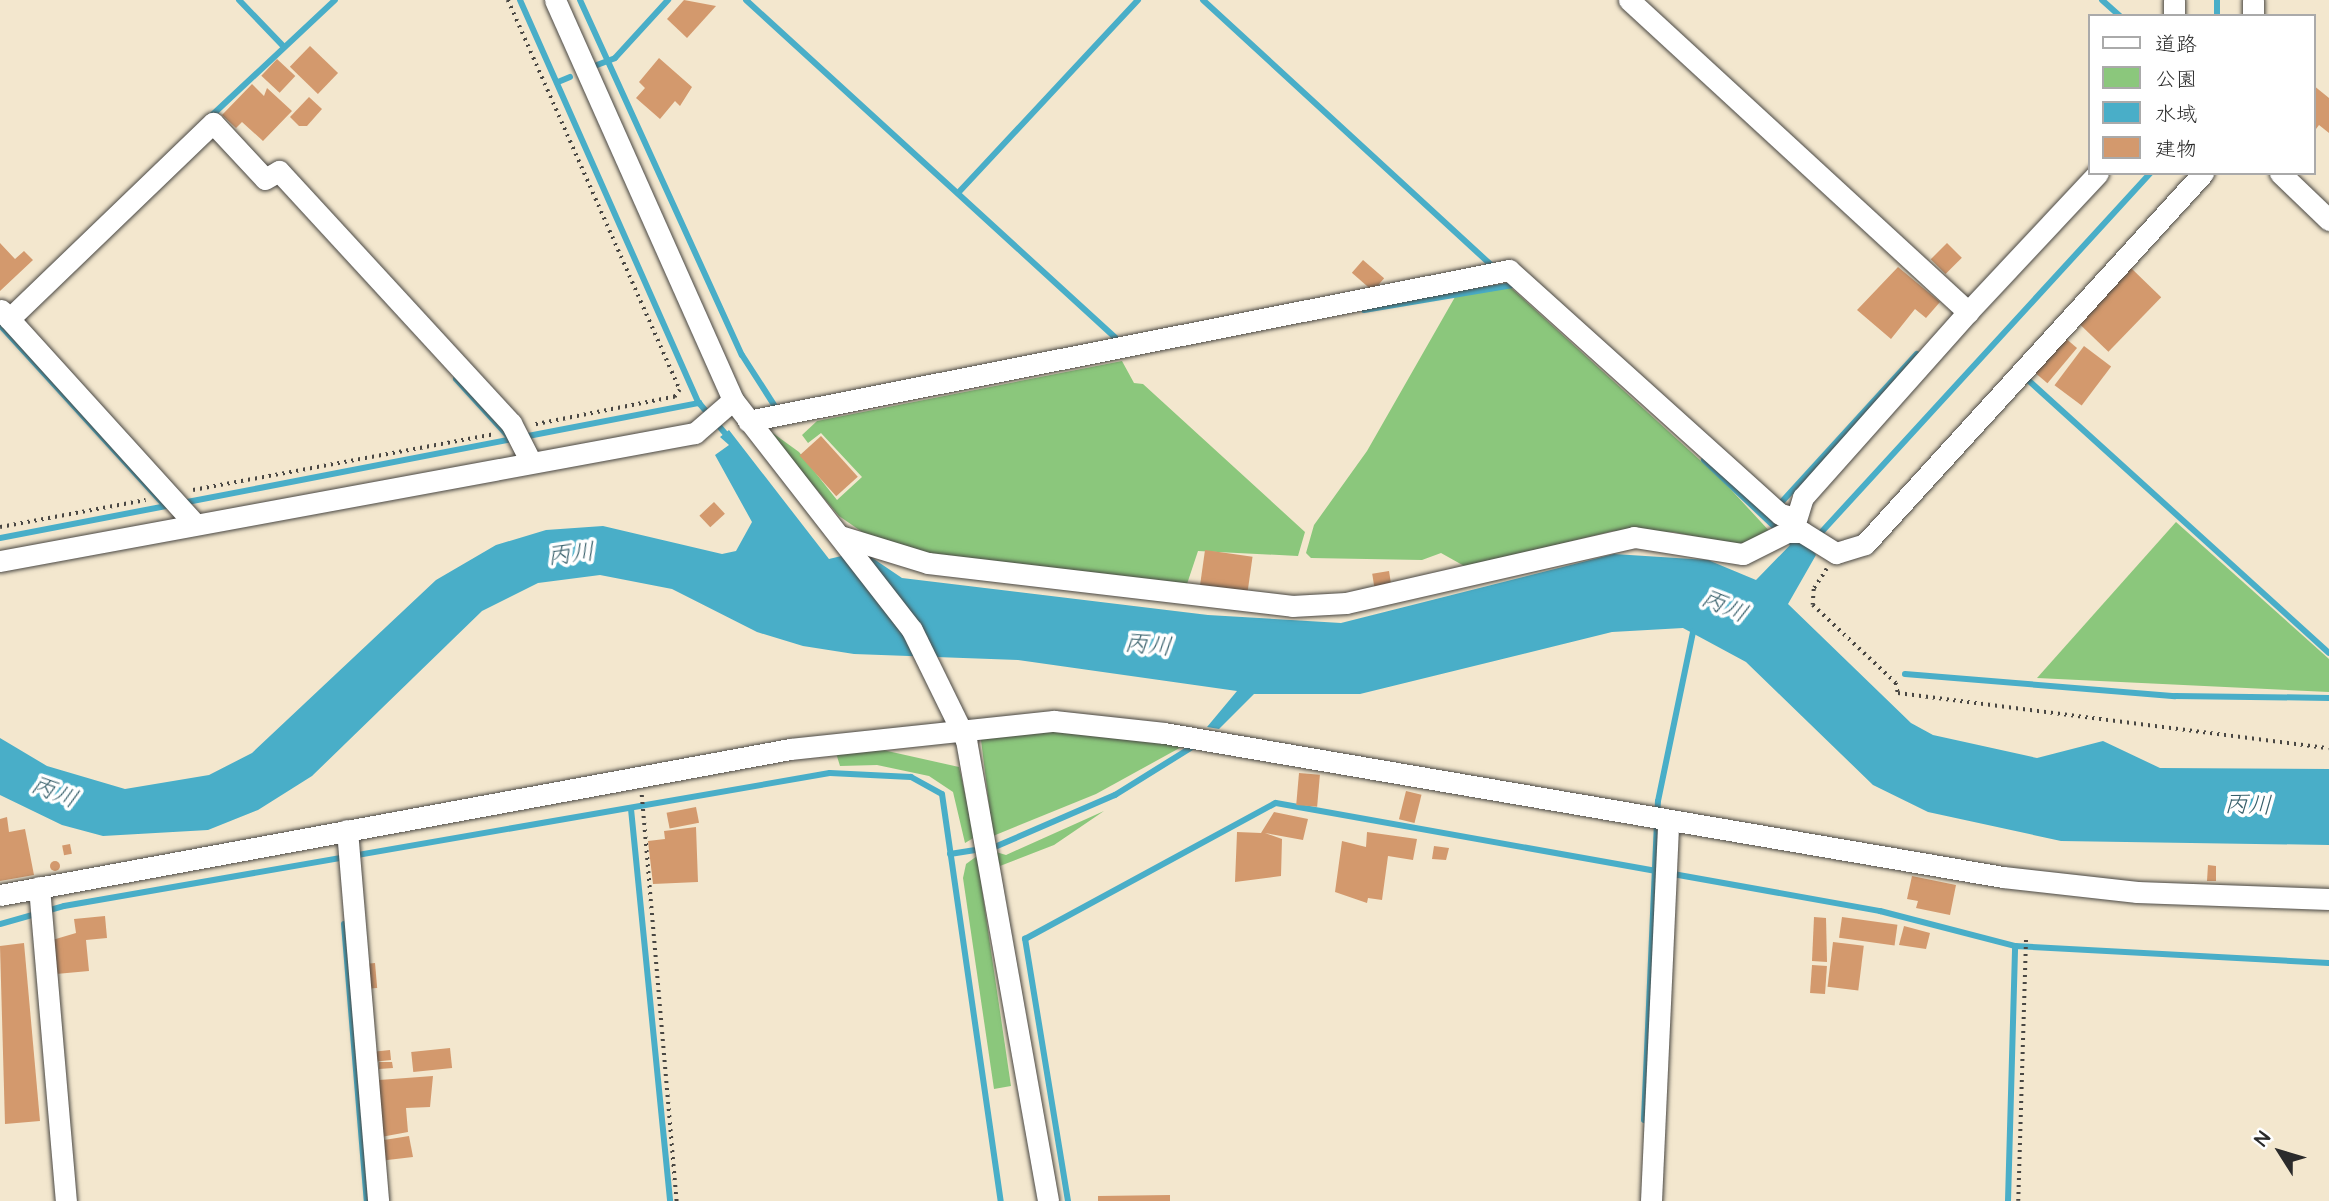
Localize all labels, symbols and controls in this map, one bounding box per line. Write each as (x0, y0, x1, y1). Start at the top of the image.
legend (2088, 14, 2315, 175)
text: 道路 (2155, 30, 2197, 59)
text: 公園 (2155, 65, 2197, 94)
text: 水域 (2155, 100, 2197, 129)
text: 建物 (2155, 135, 2197, 164)
water label: 丙川 (546, 538, 596, 572)
water label: 丙川 (1696, 584, 1752, 630)
water label: 丙川 (1123, 629, 1173, 663)
water label: 丙川 (26, 771, 82, 815)
water label: 丙川 (2224, 791, 2272, 821)
north arrow (2245, 1117, 2315, 1187)
text: N (2248, 1126, 2277, 1152)

